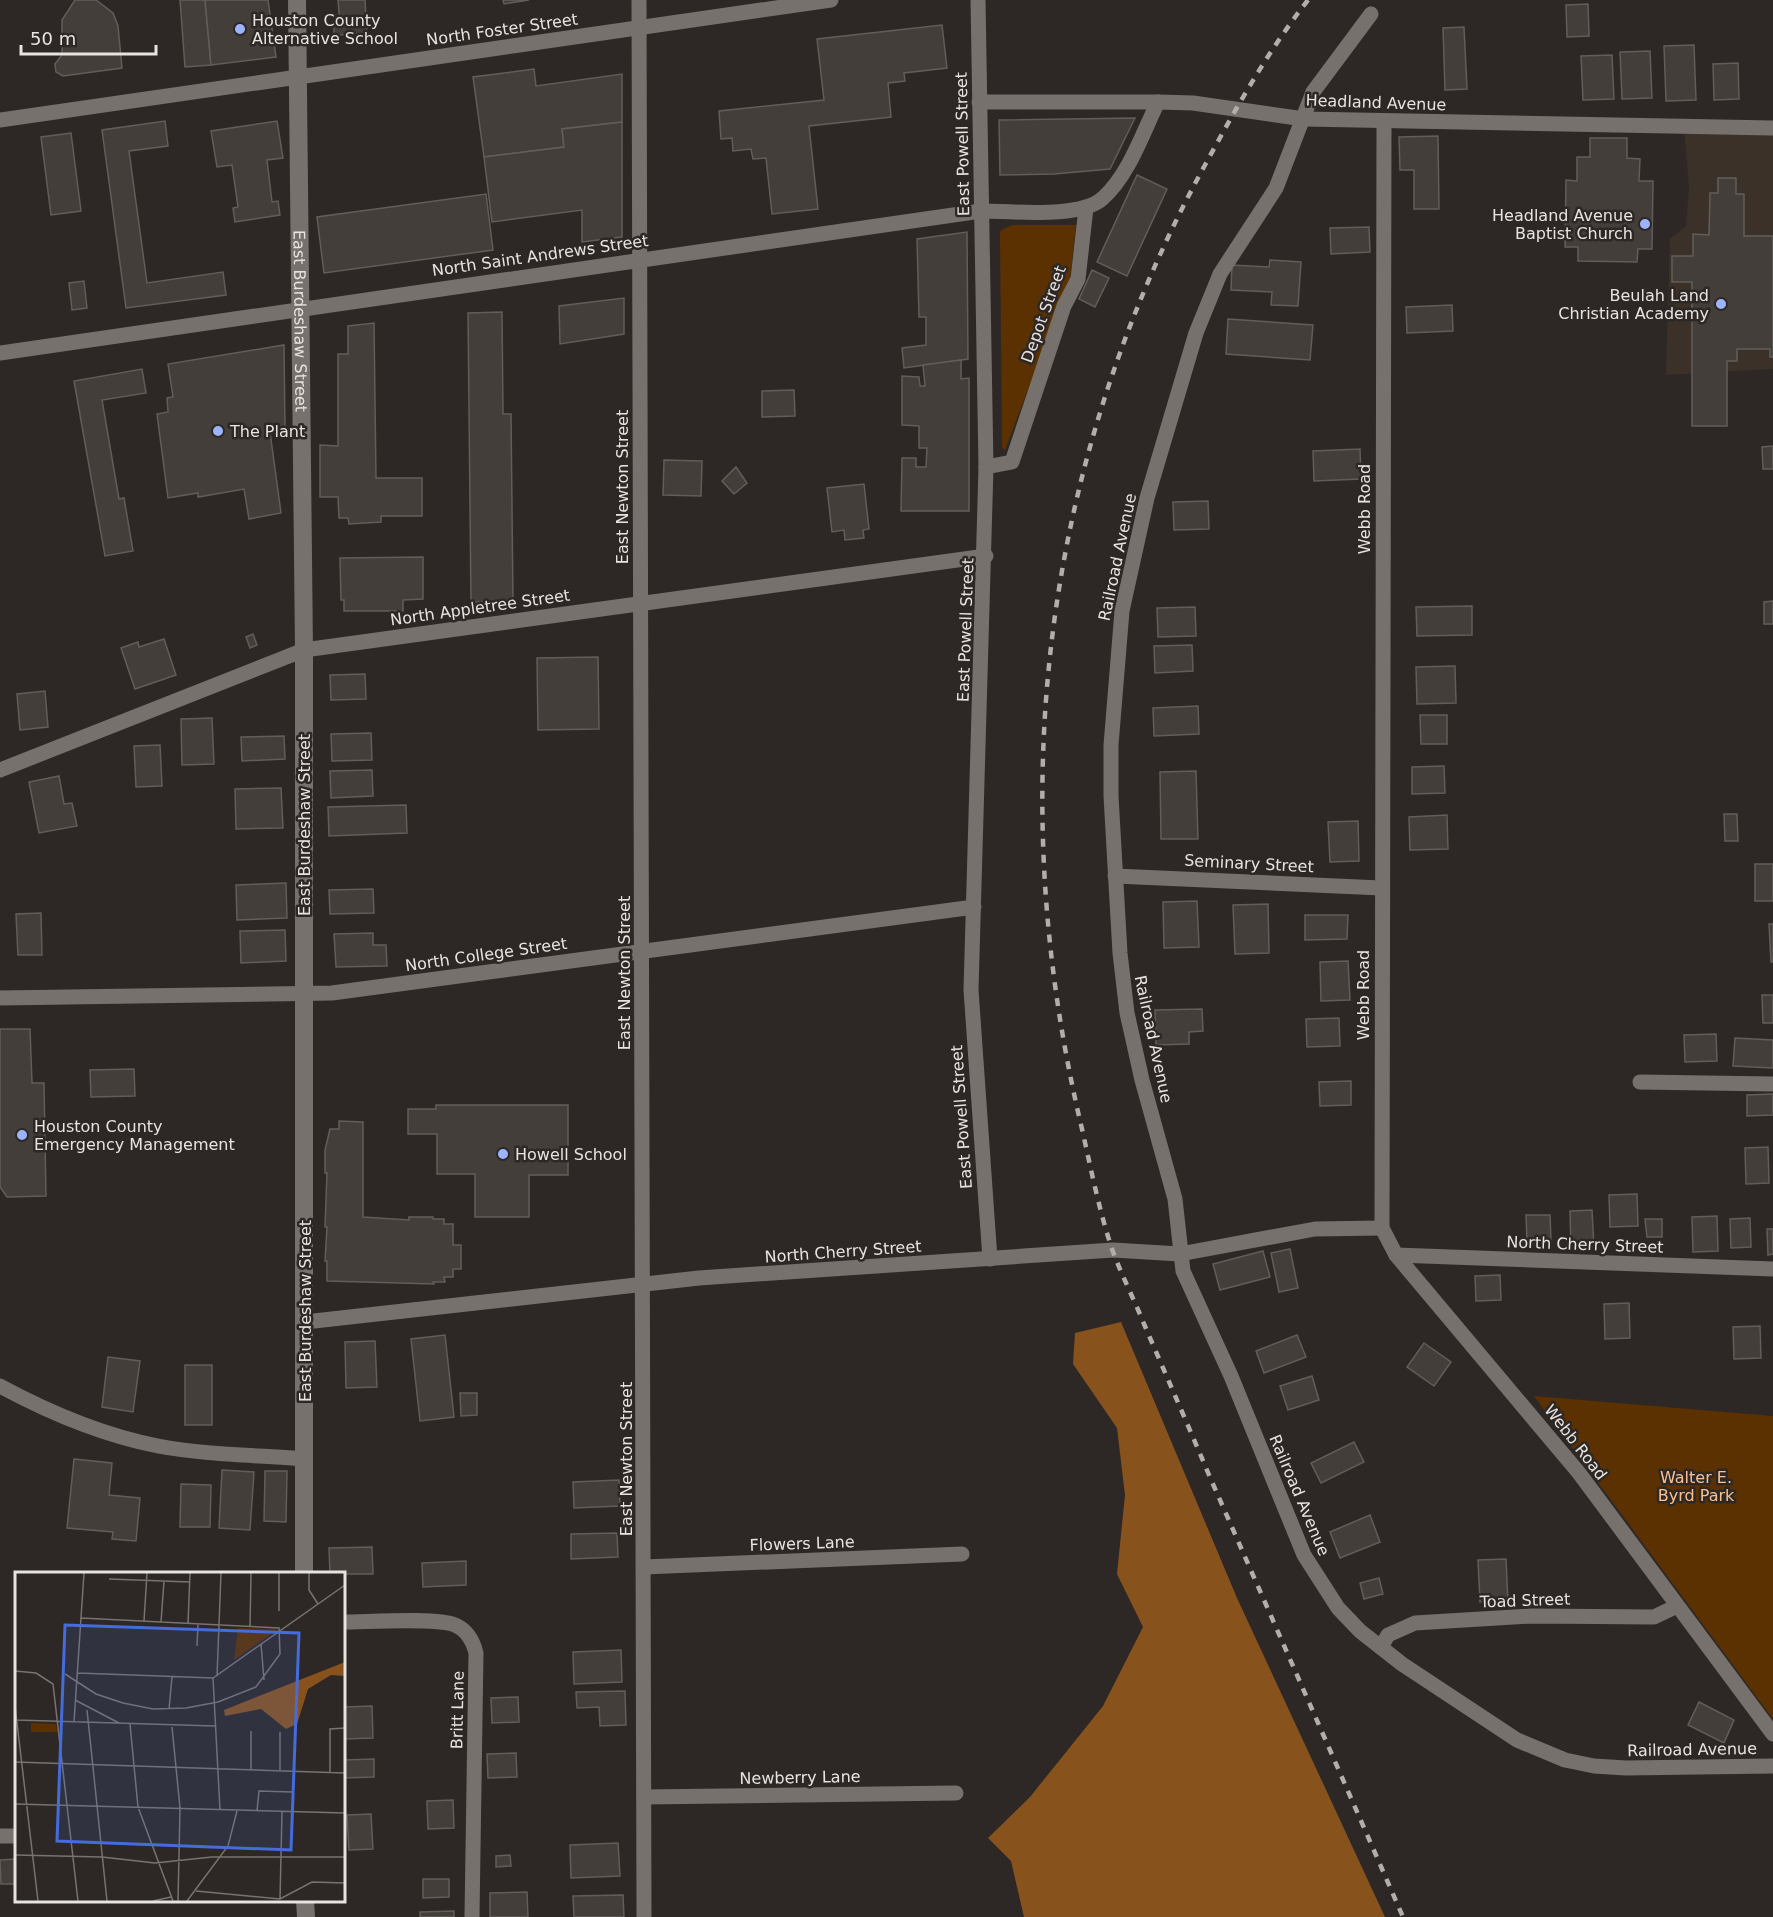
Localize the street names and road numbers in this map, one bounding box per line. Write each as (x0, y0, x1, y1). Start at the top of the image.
street label: North Foster Street (425, 9, 579, 50)
street label: East Powell Street (952, 72, 973, 216)
street label: Headland Avenue (1305, 91, 1447, 114)
street label: East Burdeshaw Street (289, 230, 310, 412)
street label: North Saint Andrews Street (431, 231, 649, 280)
street label: Depot Street (1017, 263, 1070, 365)
street label: East Newton Street (613, 410, 632, 564)
street label: Webb Road (1355, 464, 1374, 554)
street label: Railroad Avenue (1095, 492, 1140, 623)
street label: East Powell Street (953, 558, 978, 702)
street label: North Appletree Street (389, 585, 571, 630)
street label: East Burdeshaw Street (295, 734, 314, 916)
street label: Seminary Street (1184, 851, 1314, 876)
street label: East Newton Street (615, 896, 634, 1050)
street label: North College Street (404, 934, 568, 975)
street label: Webb Road (1354, 950, 1373, 1040)
street label: Railroad Avenue (1131, 974, 1176, 1105)
street label: East Powell Street (947, 1044, 976, 1189)
street label: East Burdeshaw Street (296, 1220, 315, 1402)
street label: North Cherry Street (1506, 1232, 1664, 1257)
street label: North Cherry Street (764, 1237, 922, 1266)
street label: East Newton Street (617, 1382, 636, 1536)
street label: Webb Road (1540, 1401, 1611, 1484)
street label: Railroad Avenue (1265, 1432, 1334, 1559)
street label: Flowers Lane (749, 1532, 855, 1555)
street label: Toad Street (1478, 1589, 1571, 1612)
street label: Britt Lane (447, 1671, 468, 1749)
street label: Railroad Avenue (1627, 1739, 1757, 1760)
street label: Newberry Lane (739, 1767, 861, 1788)

